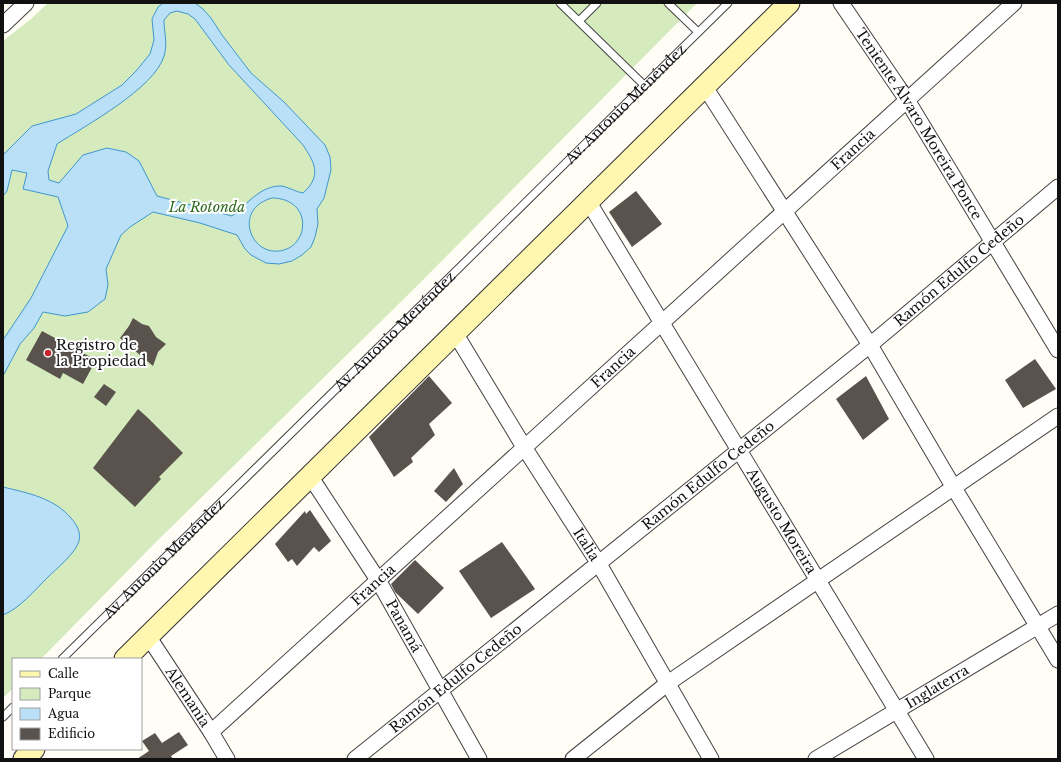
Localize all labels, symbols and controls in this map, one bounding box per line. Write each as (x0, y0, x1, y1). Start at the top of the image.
street label: Teniente Álvaro Moreira Ponce (852, 25, 986, 223)
street label: Av. Antonio Menéndez (560, 40, 690, 168)
street label: Francia (827, 124, 879, 174)
park label: La Rotonda (168, 198, 245, 216)
street label: Ramón Edulfo Cedeño (890, 210, 1028, 330)
street label: Av. Antonio Menéndez (330, 268, 459, 396)
place label: Registro de la Propiedad (56, 336, 147, 370)
street label: Francia (587, 342, 639, 392)
marker: Registro de la Propiedad (43, 348, 53, 358)
street label: Ramón Edulfo Cedeño (638, 417, 778, 534)
street label: Augusto Moreira (742, 464, 821, 577)
street label: Av. Antonio Menéndez (99, 495, 228, 623)
street label: Italia (569, 525, 604, 565)
street label: Francia (347, 560, 399, 609)
street label: Panamá (382, 596, 426, 656)
street label: Ramón Edulfo Cedeño (386, 620, 525, 737)
legend (12, 658, 142, 750)
street label: Inglaterra (902, 661, 972, 712)
street label: Alemania (161, 663, 214, 731)
text: Calle (48, 666, 79, 681)
text: Parque (48, 686, 91, 701)
text: Agua (47, 706, 79, 721)
text: Edificio (48, 726, 95, 741)

